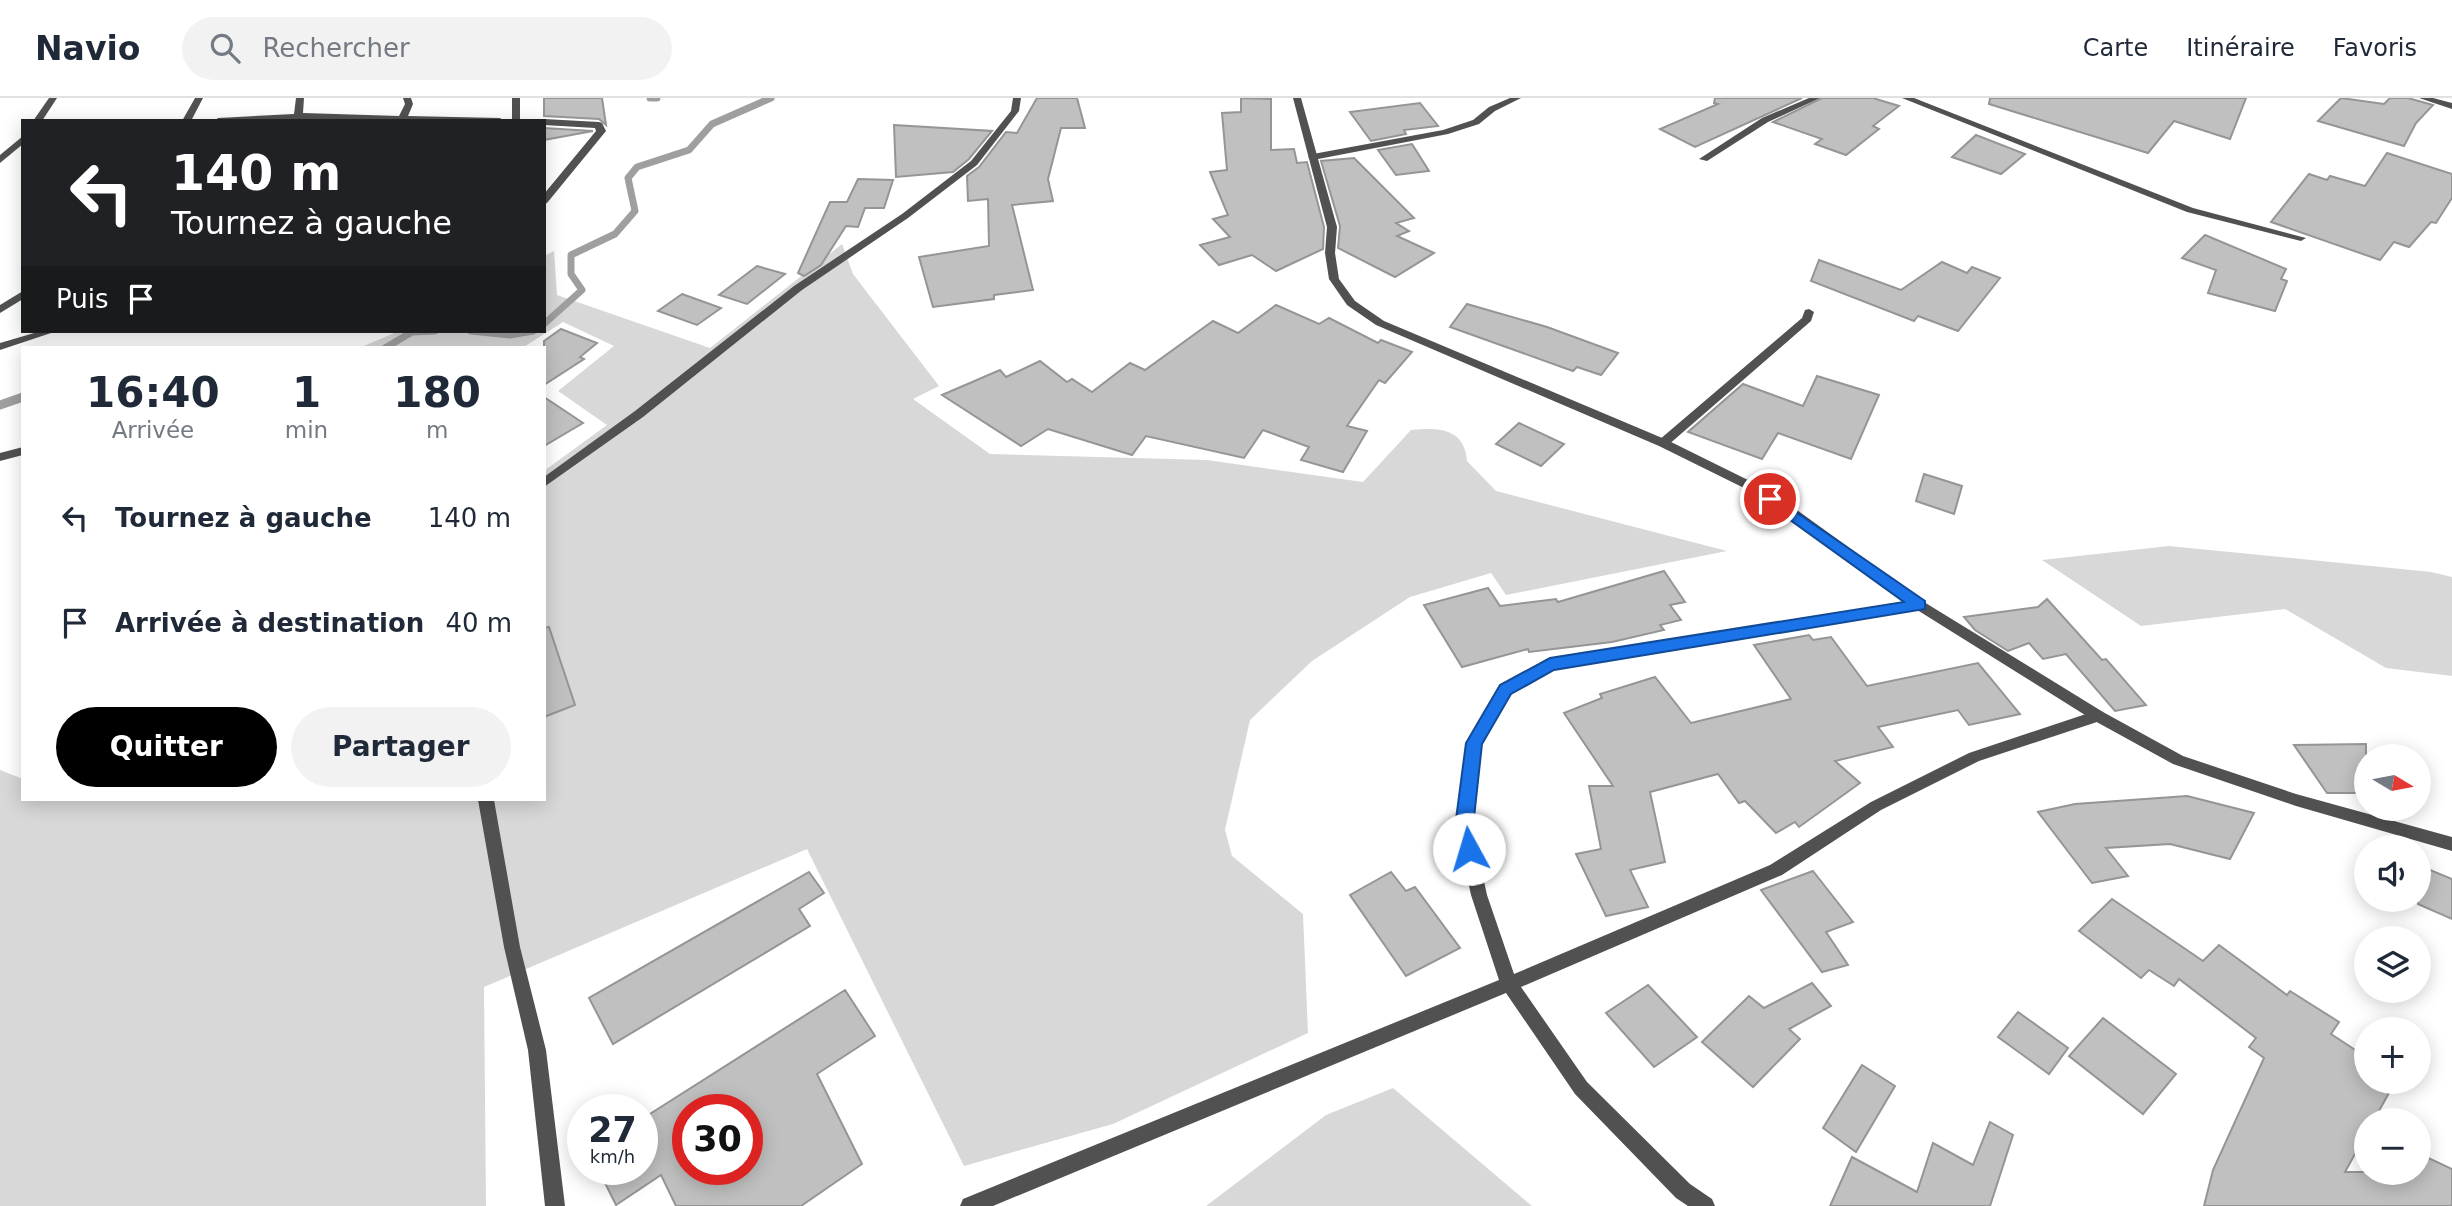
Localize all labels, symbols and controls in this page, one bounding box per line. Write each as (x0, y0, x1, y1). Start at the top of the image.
search box (182, 17, 672, 80)
text: Navio (35, 29, 140, 68)
icon: search (206, 29, 244, 67)
text: Rechercher (262, 33, 410, 63)
text: Carte (2083, 34, 2148, 62)
text: Itinéraire (2186, 34, 2295, 62)
text: Favoris (2333, 34, 2417, 62)
text: 140 m (171, 145, 341, 202)
icon: left (56, 147, 147, 238)
text: Tournez à gauche (171, 204, 452, 242)
icon: arrive (122, 280, 160, 318)
text: Puis (56, 284, 108, 314)
text: 16:40 (86, 368, 220, 417)
text: 1 (292, 368, 321, 417)
text: 180 (393, 368, 481, 417)
text: Arrivée (112, 417, 194, 443)
text: min (285, 417, 328, 443)
text: m (426, 417, 448, 443)
pin (1740, 469, 1800, 529)
icon: arrive (1751, 480, 1789, 518)
icon: left (56, 499, 94, 537)
text: Tournez à gauche (115, 503, 372, 533)
text: 140 m (428, 503, 511, 533)
icon: arrive (56, 604, 94, 642)
text: Arrivée à destination (115, 608, 424, 638)
text: 40 m (445, 608, 512, 638)
button: Quitter (56, 707, 277, 787)
button: Partager (291, 707, 511, 787)
north arrow (2354, 744, 2431, 821)
map controls (2354, 744, 2431, 1185)
position arrow (1432, 812, 1506, 886)
button: sound (2354, 835, 2431, 912)
button: layers (2354, 926, 2431, 1003)
button: + (2354, 1017, 2431, 1094)
speed limit sign: 30 (672, 1094, 763, 1185)
button: − (2354, 1108, 2431, 1185)
text: 27 (588, 1110, 637, 1150)
text: km/h (590, 1146, 635, 1167)

